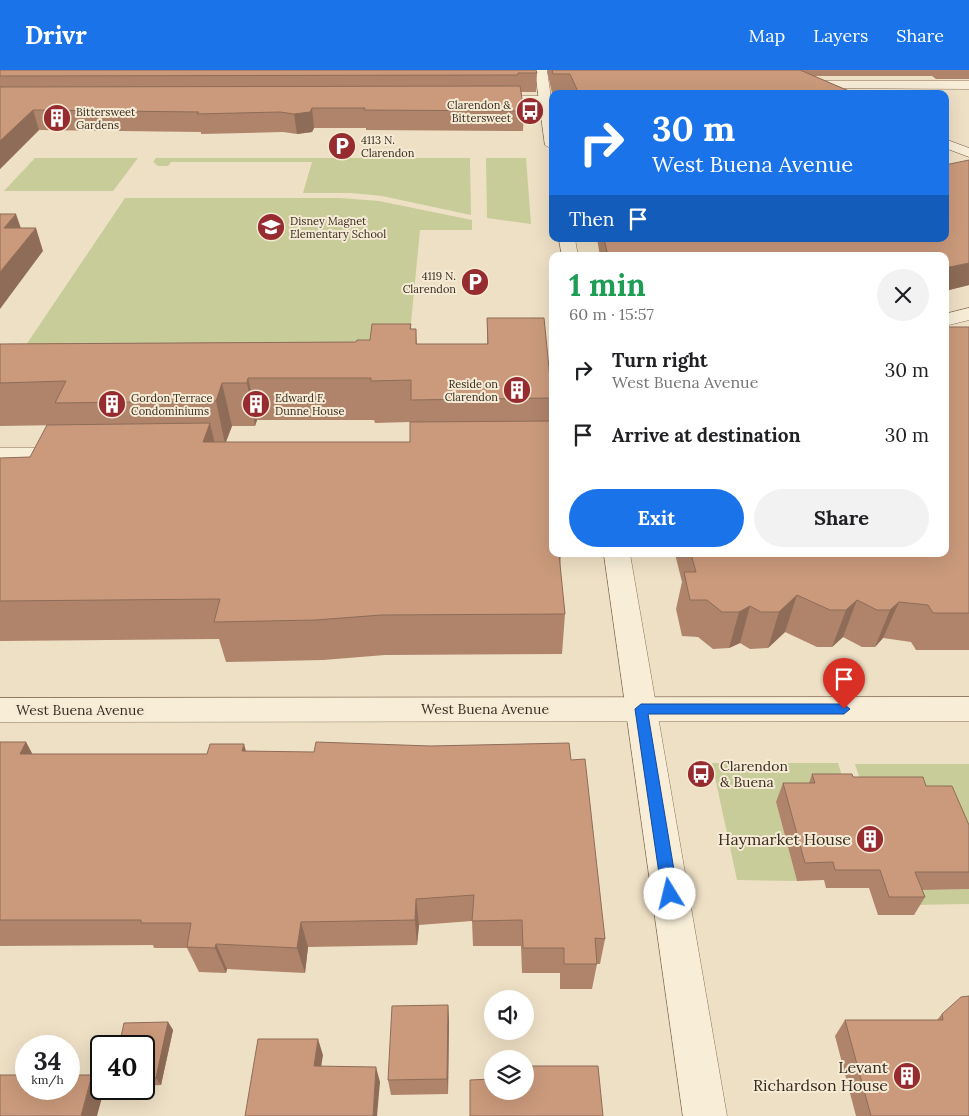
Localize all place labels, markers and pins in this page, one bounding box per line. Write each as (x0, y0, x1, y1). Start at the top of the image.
bus stop icon: Clarendon & Bittersweet (515, 96, 545, 126)
place label: Clarendon & Bittersweet (447, 98, 512, 125)
building icon: Bittersweet Gardens (42, 103, 72, 133)
place label: Bittersweet Gardens (76, 105, 136, 132)
parking icon: 4113 N. Clarendon (327, 131, 357, 161)
place label: 4113 N. Clarendon (361, 133, 415, 160)
school or university icon: Disney Magnet Elementary School (256, 212, 286, 242)
place label: Disney Magnet Elementary School (290, 214, 386, 241)
parking icon: 4119 N. Clarendon (460, 267, 490, 297)
place label: 4119 N. Clarendon (403, 269, 456, 296)
building icon: Reside on Clarendon (502, 375, 532, 405)
place label: Reside on Clarendon (445, 377, 498, 404)
building icon: Gordon Terrace Condominiums (97, 389, 127, 419)
building icon: Edward F. Dunne House (241, 389, 271, 419)
place label: Gordon Terrace Condominiums (131, 391, 212, 418)
place label: Edward F. Dunne House (275, 391, 344, 418)
pin (823, 658, 865, 709)
place label: Clarendon & Buena (720, 757, 788, 791)
bus stop icon: Clarendon & Buena (686, 759, 716, 789)
building icon: Haymarket House (855, 824, 885, 854)
place label: Haymarket House (718, 829, 851, 849)
place label: Levant Richardson House (753, 1057, 889, 1095)
building icon: Levant Richardson House (892, 1061, 922, 1091)

